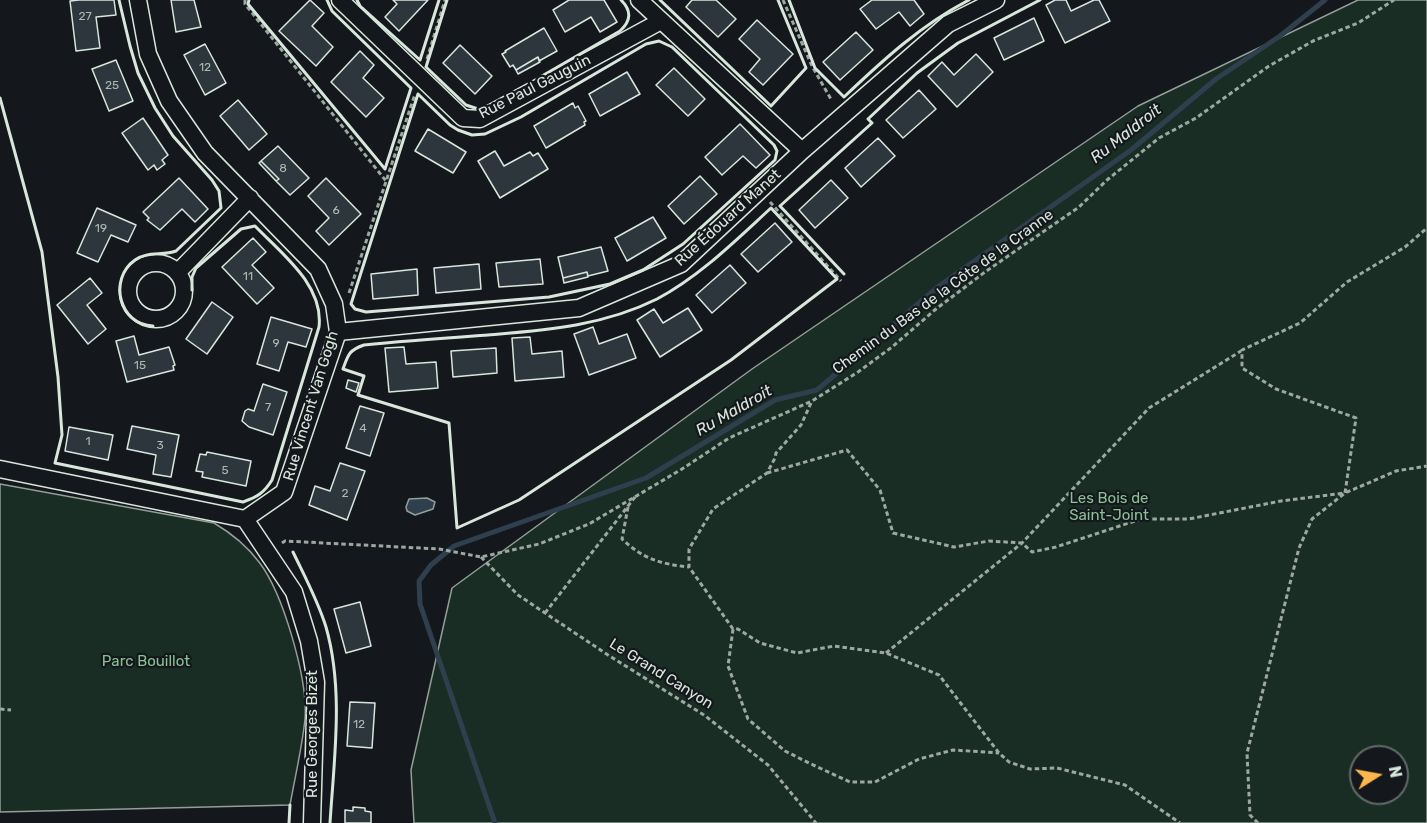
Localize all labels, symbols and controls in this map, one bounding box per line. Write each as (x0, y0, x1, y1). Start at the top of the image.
house number: 27 (78, 10, 92, 24)
street label: Rue Paul Gauguin (476, 51, 594, 123)
house number: 12 (199, 61, 211, 75)
house number: 25 (105, 79, 119, 93)
water label: Ru Maldroit (1087, 100, 1165, 168)
house number: 8 (279, 162, 287, 176)
street label: Rue Édouard Manet (671, 166, 785, 270)
house number: 6 (332, 204, 340, 218)
street label: Chemin du Bas de la Côte de la Cranne (829, 206, 1057, 378)
house number: 19 (95, 222, 107, 236)
house number: 11 (243, 270, 253, 284)
street label: Rue Vincent Van Gogh (280, 329, 342, 483)
house number: 9 (272, 337, 280, 351)
house number: 15 (134, 359, 146, 373)
water label: Ru Maldroit (692, 381, 776, 441)
house number: 7 (265, 401, 271, 415)
house number: 4 (359, 422, 367, 436)
house number: 1 (85, 435, 91, 449)
house number: 3 (156, 439, 164, 453)
house number: 5 (221, 464, 229, 478)
house number: 2 (341, 487, 349, 501)
park label: Les Bois de Saint-Joint (1069, 490, 1149, 525)
street label: Le Grand Canyon (606, 635, 716, 713)
park label: Parc Bouillot (102, 653, 190, 671)
street label: Rue Georges Bizet (304, 670, 322, 798)
house number: 12 (353, 718, 365, 732)
north arrow (1349, 745, 1409, 805)
text: N (1385, 764, 1406, 779)

